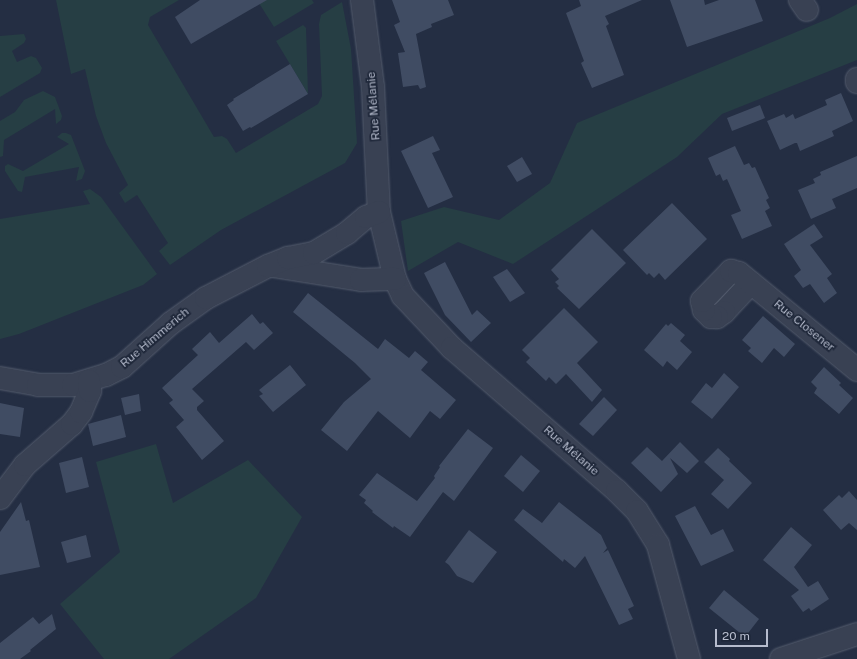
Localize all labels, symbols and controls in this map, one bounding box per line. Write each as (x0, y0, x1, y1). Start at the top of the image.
street label: Rue Mélanie (364, 71, 384, 141)
street label: Rue Closener (771, 297, 837, 355)
street label: Rue Himmerich (118, 305, 192, 371)
street label: Rue Mélanie (540, 423, 602, 479)
scale bar (717, 621, 770, 647)
text: 20 m (722, 629, 750, 643)

